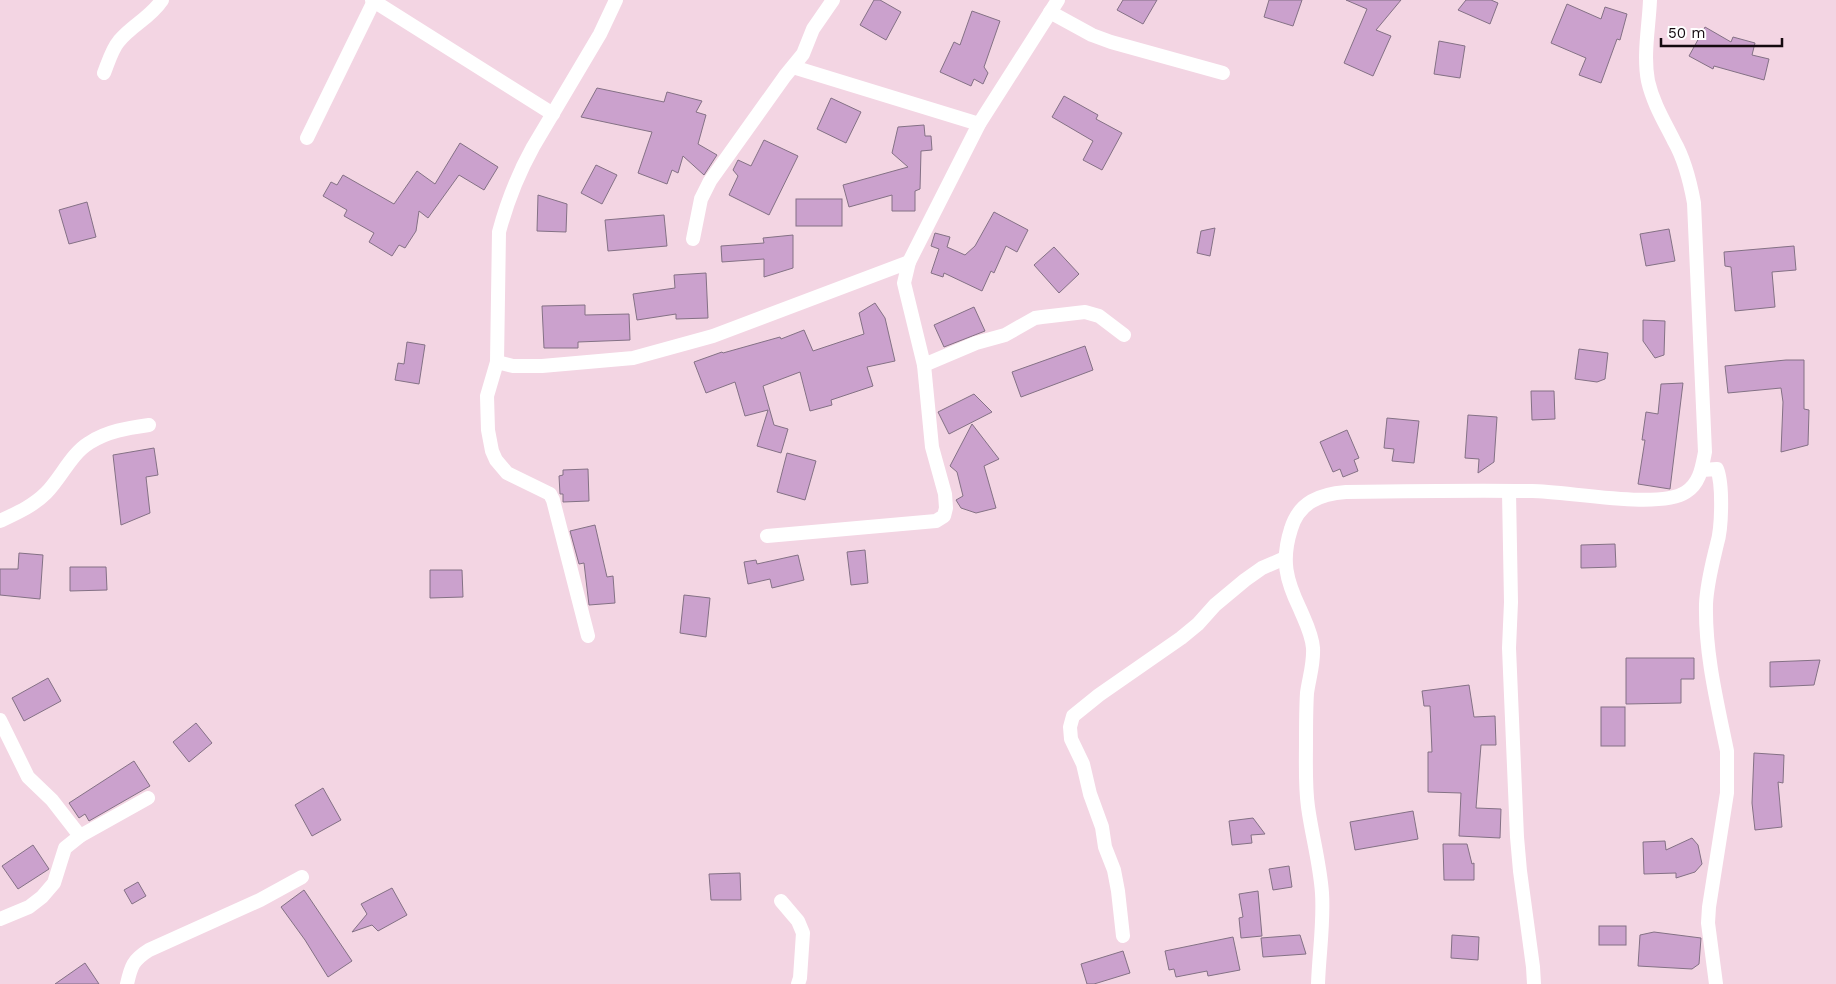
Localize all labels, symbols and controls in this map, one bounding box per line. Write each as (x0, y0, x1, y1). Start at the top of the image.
scale bar (1661, 15, 1782, 47)
text: 50 m (1668, 24, 1705, 42)

